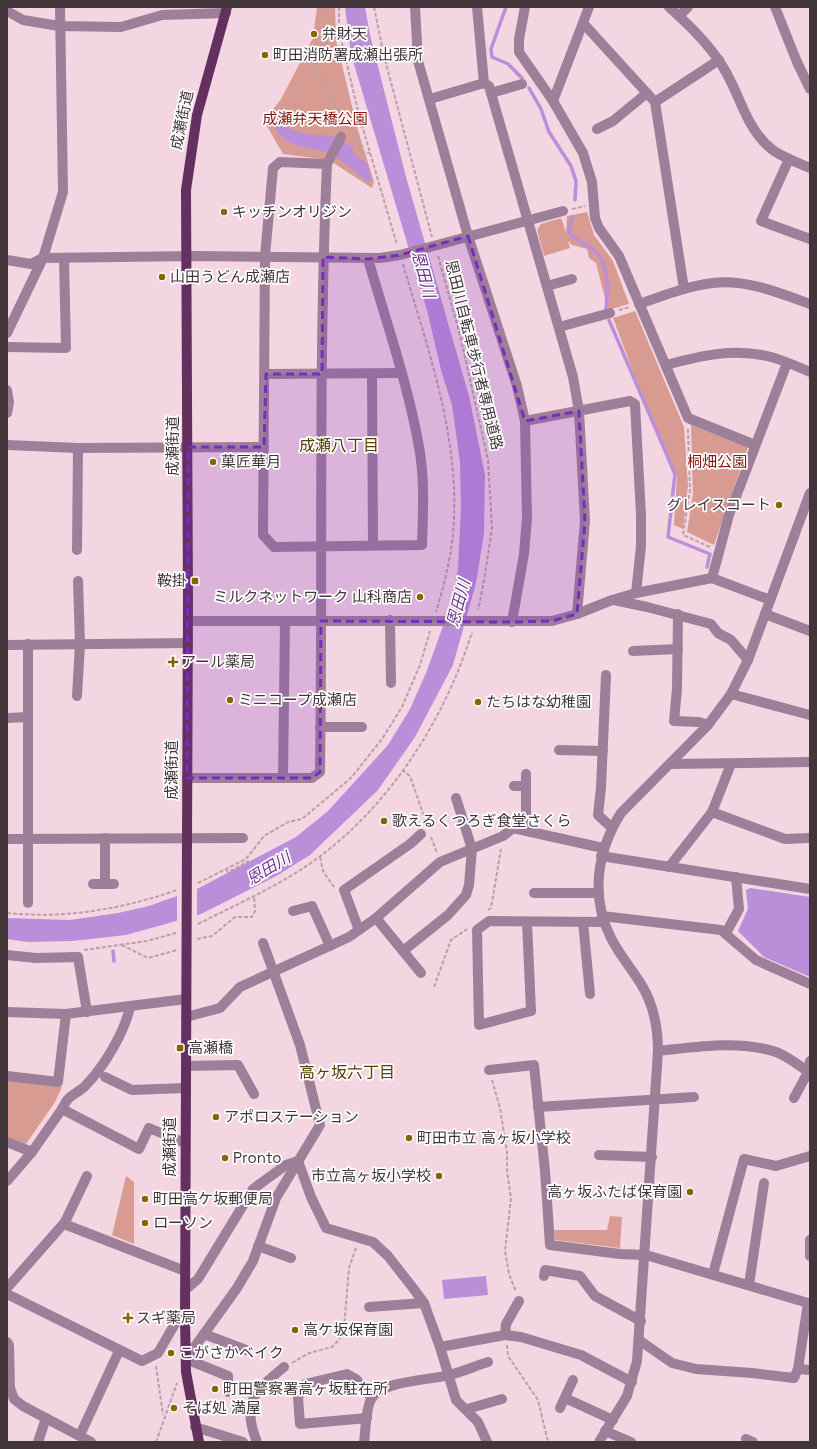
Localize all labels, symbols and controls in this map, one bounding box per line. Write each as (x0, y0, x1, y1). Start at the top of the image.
place label: 弁財天 (322, 24, 367, 43)
marker: 弁財天 (309, 29, 319, 39)
place label: 町田消防署成瀬出張所 (273, 45, 423, 64)
marker: 町田消防署成瀬出張所 (260, 50, 270, 60)
street label: 成瀬街道 (166, 89, 197, 151)
park label: 成瀬弁天橋公園 (262, 109, 368, 128)
place label: キッチンオリジン (232, 202, 352, 221)
marker: キッチンオリジン (219, 207, 229, 217)
water label: 恩田川 (407, 248, 440, 302)
street label: 恩田川自転車歩行者専用道路 (442, 258, 507, 452)
place label: 山田うどん成瀬店 (170, 267, 290, 286)
marker: 山田うどん成瀬店 (157, 272, 167, 282)
street label: 成瀬街道 (163, 416, 182, 476)
district label: 成瀬八丁目 (299, 435, 379, 456)
place label: 菓匠華月 (221, 452, 281, 471)
park label: 桐畑公園 (687, 452, 747, 471)
marker: 菓匠華月 (208, 457, 218, 467)
place label: グレイスコート (666, 495, 771, 514)
marker: グレイスコート (774, 500, 784, 510)
place label: 鞍掛 (157, 571, 187, 590)
water label: 恩田川 (442, 575, 475, 629)
marker: 鞍掛 (190, 576, 200, 586)
place label: ミルクネットワーク 山科商店 (213, 587, 412, 606)
marker: ミルクネットワーク 山科商店 (415, 592, 425, 602)
place label: アール薬局 (181, 652, 255, 671)
marker: アール薬局 (168, 657, 178, 667)
place label: ミニコープ成瀬店 (238, 690, 357, 709)
place label: たちはな幼稚園 (486, 692, 591, 711)
marker: ミニコープ成瀬店 (225, 695, 235, 705)
marker: たちはな幼稚園 (473, 697, 483, 707)
street label: 成瀬街道 (162, 740, 181, 800)
place label: 歌えるくつろぎ食堂さくら (392, 811, 572, 830)
marker: 歌えるくつろぎ食堂さくら (379, 816, 389, 826)
water label: 恩田川 (242, 846, 296, 890)
place label: 高瀬橋 (188, 1038, 233, 1057)
marker: 高瀬橋 (175, 1043, 185, 1053)
district label: 高ヶ坂六丁目 (299, 1062, 395, 1083)
place label: アポロステーション (224, 1107, 359, 1126)
marker: アポロステーション (211, 1112, 221, 1122)
street label: 成瀬街道 (160, 1117, 179, 1177)
place label: 町田市立 高ヶ坂小学校 (417, 1128, 571, 1147)
marker: 町田市立 高ヶ坂小学校 (404, 1133, 414, 1143)
place label: Pronto (233, 1148, 282, 1167)
marker: Pronto (220, 1153, 230, 1163)
place label: 市立高ヶ坂小学校 (311, 1166, 431, 1185)
marker: 市立高ヶ坂小学校 (434, 1171, 444, 1181)
place label: 高ヶ坂ふたば保育園 (547, 1182, 682, 1201)
marker: 高ヶ坂ふたば保育園 (685, 1187, 695, 1197)
place label: 町田高ケ坂郵便局 (153, 1189, 273, 1208)
marker: 町田高ケ坂郵便局 (140, 1194, 150, 1204)
place label: ローソン (153, 1213, 213, 1232)
marker: ローソン (140, 1218, 150, 1228)
place label: スギ薬局 (136, 1308, 196, 1327)
marker: スギ薬局 (123, 1313, 133, 1323)
place label: 高ケ坂保育園 (303, 1320, 393, 1339)
marker: 高ケ坂保育園 (290, 1325, 300, 1335)
place label: こがさかベイク (179, 1343, 284, 1362)
marker: こがさかベイク (166, 1348, 176, 1358)
place label: 町田警察署高ヶ坂駐在所 (223, 1379, 388, 1398)
marker: 町田警察署高ヶ坂駐在所 (210, 1384, 220, 1394)
place label: そば処 満屋 (182, 1398, 261, 1417)
marker: そば処 満屋 (169, 1403, 179, 1413)

